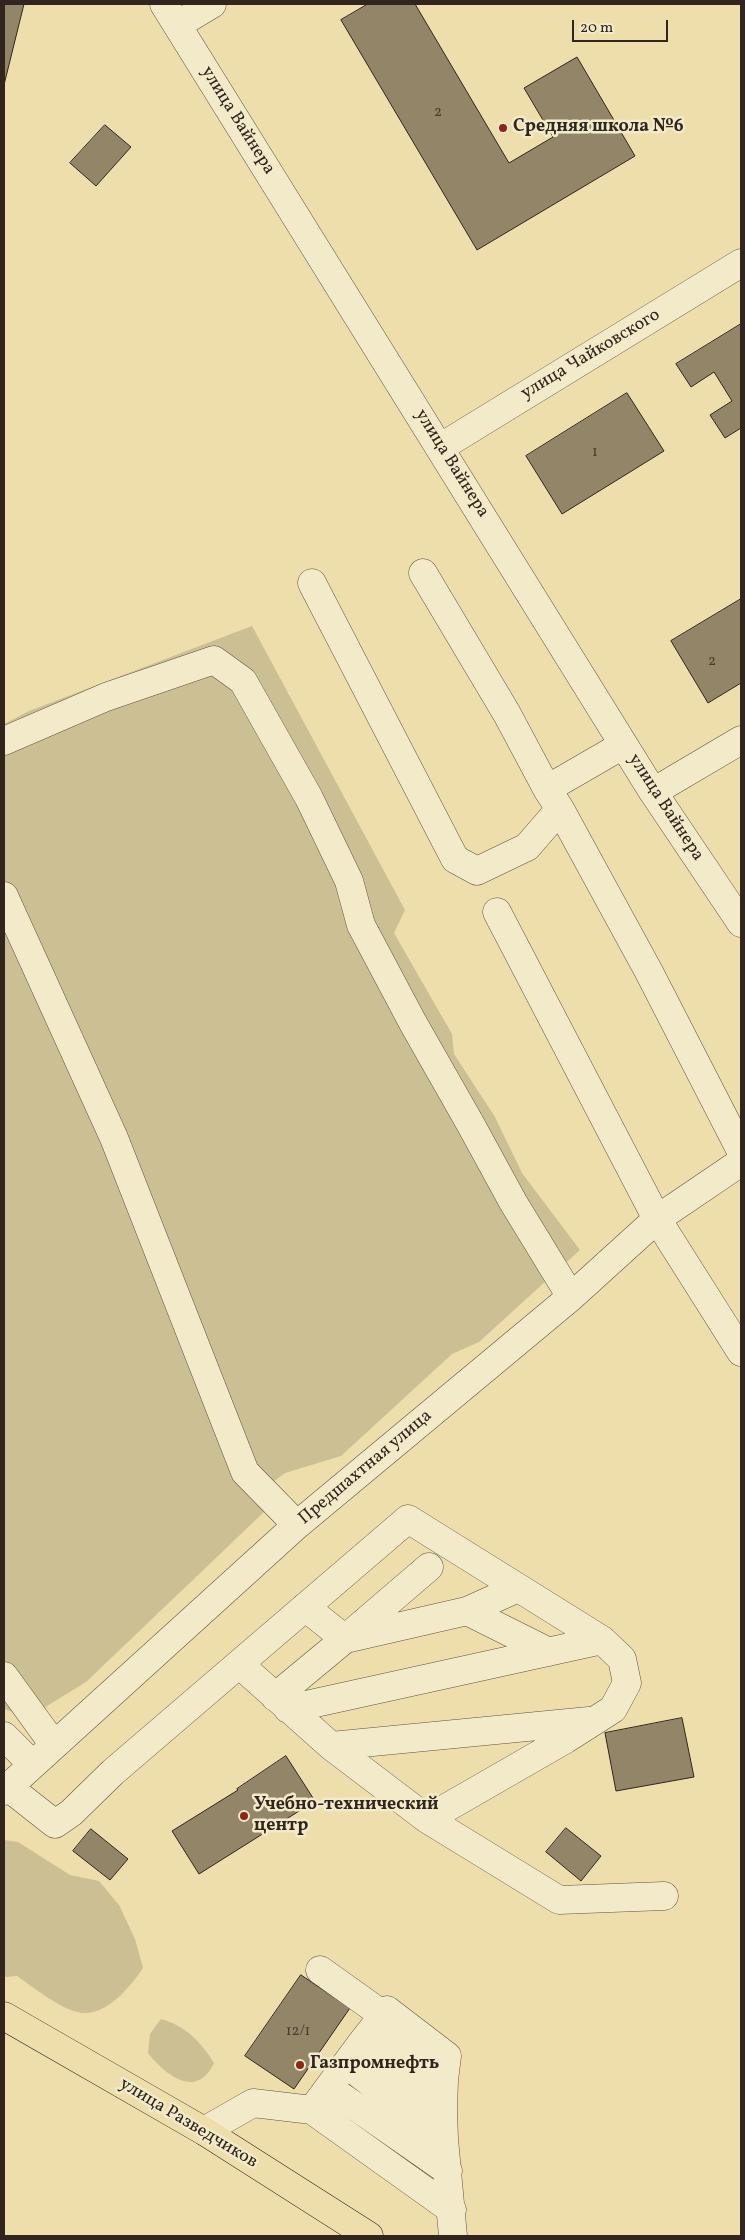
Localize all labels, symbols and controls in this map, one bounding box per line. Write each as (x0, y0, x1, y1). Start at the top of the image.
scale bar (575, 10, 671, 42)
text: 20 m (580, 18, 613, 39)
street label: улица Вайнера (195, 63, 279, 179)
house number: 2 (434, 104, 442, 122)
place label: Средняя школа №6 (513, 117, 684, 139)
marker: Средняя школа №6 (497, 122, 509, 134)
street label: улица Чайковского (518, 305, 664, 405)
street label: улица Вайнера (409, 406, 493, 522)
house number: 1 (592, 444, 598, 462)
house number: 2 (708, 653, 716, 671)
street label: улица Вайнера (622, 750, 708, 866)
street label: Предшахтная улица (295, 1406, 437, 1530)
place label: Учебно-технический центр (254, 1795, 439, 1838)
marker: Учебно-технический центр (238, 1810, 250, 1822)
house number: 12/1 (286, 2023, 310, 2041)
place label: Газпромнефть (310, 2054, 439, 2076)
marker: Газпромнефть (294, 2059, 306, 2071)
street label: улица Разведчиков (115, 2074, 261, 2174)

